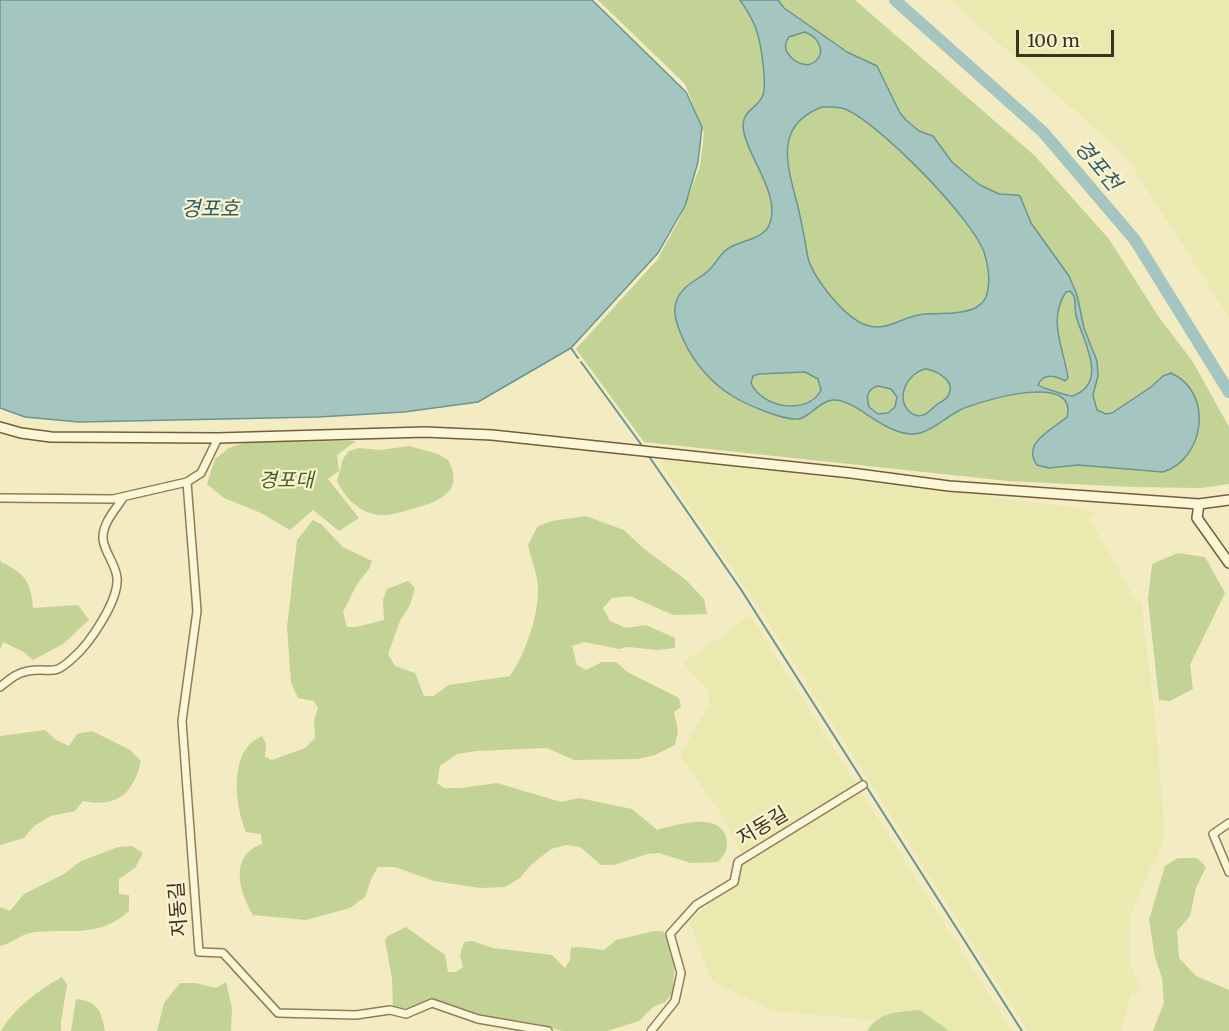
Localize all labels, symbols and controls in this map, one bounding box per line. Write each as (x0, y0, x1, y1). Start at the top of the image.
scale bar (1019, 18, 1116, 56)
text: 100 m (1027, 29, 1080, 52)
water label: 경포천 (1069, 136, 1125, 196)
water label: 경포호 (181, 197, 239, 223)
park label: 경포대 (258, 469, 314, 493)
street label: 저동길 (733, 802, 793, 852)
street label: 저동길 (165, 881, 193, 937)

